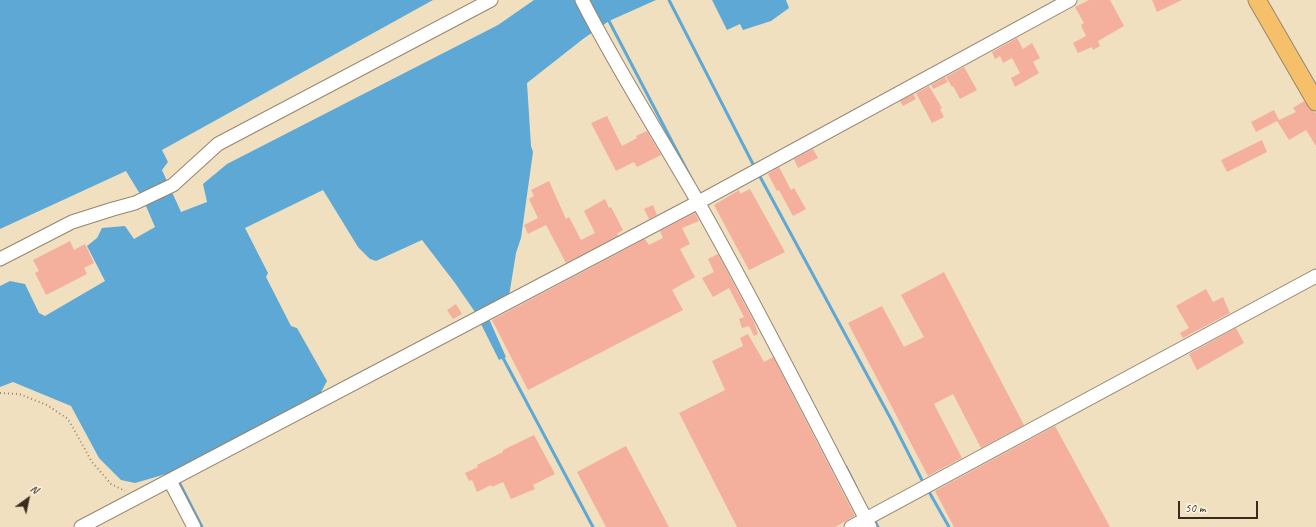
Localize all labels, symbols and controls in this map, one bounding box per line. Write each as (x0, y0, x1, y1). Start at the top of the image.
north arrow (8, 479, 48, 519)
text: N (28, 481, 41, 497)
scale bar (1180, 493, 1260, 519)
text: 50 m (1185, 500, 1205, 516)

